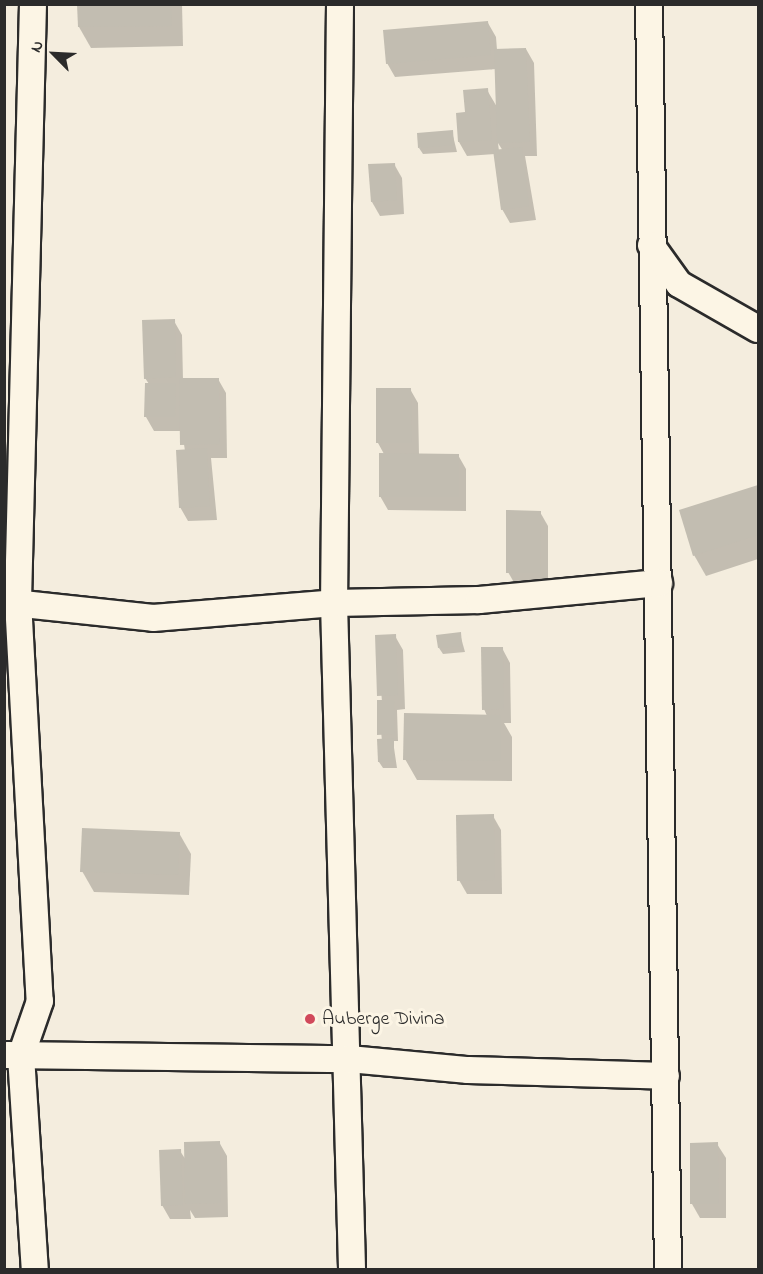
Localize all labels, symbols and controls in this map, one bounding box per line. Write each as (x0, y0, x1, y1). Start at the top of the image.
north arrow (24, 24, 84, 84)
text: N (24, 37, 51, 56)
place label: Auberge Divina (322, 1007, 445, 1031)
marker: Auberge Divina (303, 1012, 317, 1026)

